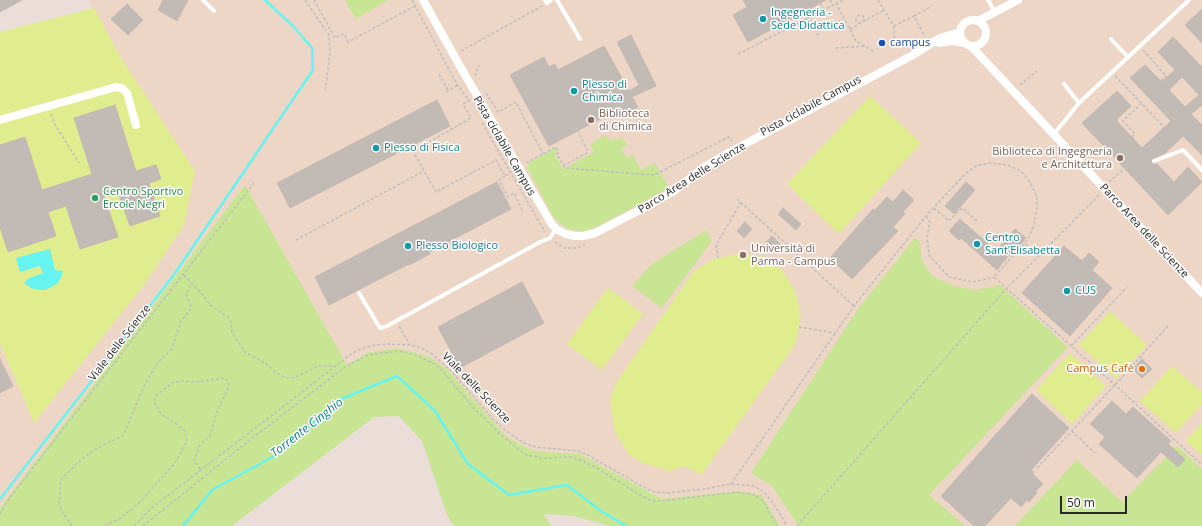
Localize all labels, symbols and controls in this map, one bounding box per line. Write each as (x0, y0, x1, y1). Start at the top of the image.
place label: Ingegneria - Sede Didattica (771, 6, 845, 32)
marker: Ingegneria - Sede Didattica (758, 14, 768, 24)
place label: campus (890, 36, 930, 50)
marker: campus (877, 38, 887, 48)
street label: Pista ciclabile Campus (758, 73, 864, 139)
place label: Plesso di Chimica (582, 78, 627, 104)
marker: Plesso di Chimica (569, 86, 579, 96)
street label: Pista ciclabile Campus (470, 94, 538, 198)
place label: Biblioteca di Chimica (599, 107, 652, 133)
marker: Biblioteca di Chimica (586, 115, 596, 125)
street label: Parco Area delle Scienze (636, 139, 748, 217)
place label: Plesso di Fisica (384, 141, 460, 155)
marker: Plesso di Fisica (371, 143, 381, 153)
place label: Biblioteca di Ingegneria e Architettura (992, 145, 1112, 171)
marker: Biblioteca di Ingegneria e Architettura (1115, 153, 1125, 163)
street label: Parco Area delle Scienze (1097, 181, 1191, 281)
place label: Centro Sportivo Ercole Negri (103, 185, 183, 211)
marker: Centro Sportivo Ercole Negri (90, 193, 100, 203)
place label: Centro Sant'Elisabetta (985, 231, 1060, 257)
place label: Plesso Biologico (416, 239, 498, 253)
marker: Centro Sant'Elisabetta (972, 239, 982, 249)
marker: Plesso Biologico (403, 241, 413, 251)
place label: Università di Parma - Campus (751, 242, 836, 268)
marker: Università di Parma - Campus (738, 250, 748, 260)
place label: CUS (1075, 284, 1096, 298)
marker: CUS (1062, 286, 1072, 296)
street label: Viale delle Scienze (86, 302, 154, 384)
street label: Viale delle Scienze (439, 350, 513, 426)
place label: Campus Cafè (1066, 362, 1134, 376)
marker: Campus Cafè (1137, 364, 1147, 374)
water label: Torrente Cinghio (268, 395, 346, 461)
scale bar (1062, 488, 1129, 514)
text: 50 m (1067, 494, 1095, 511)

